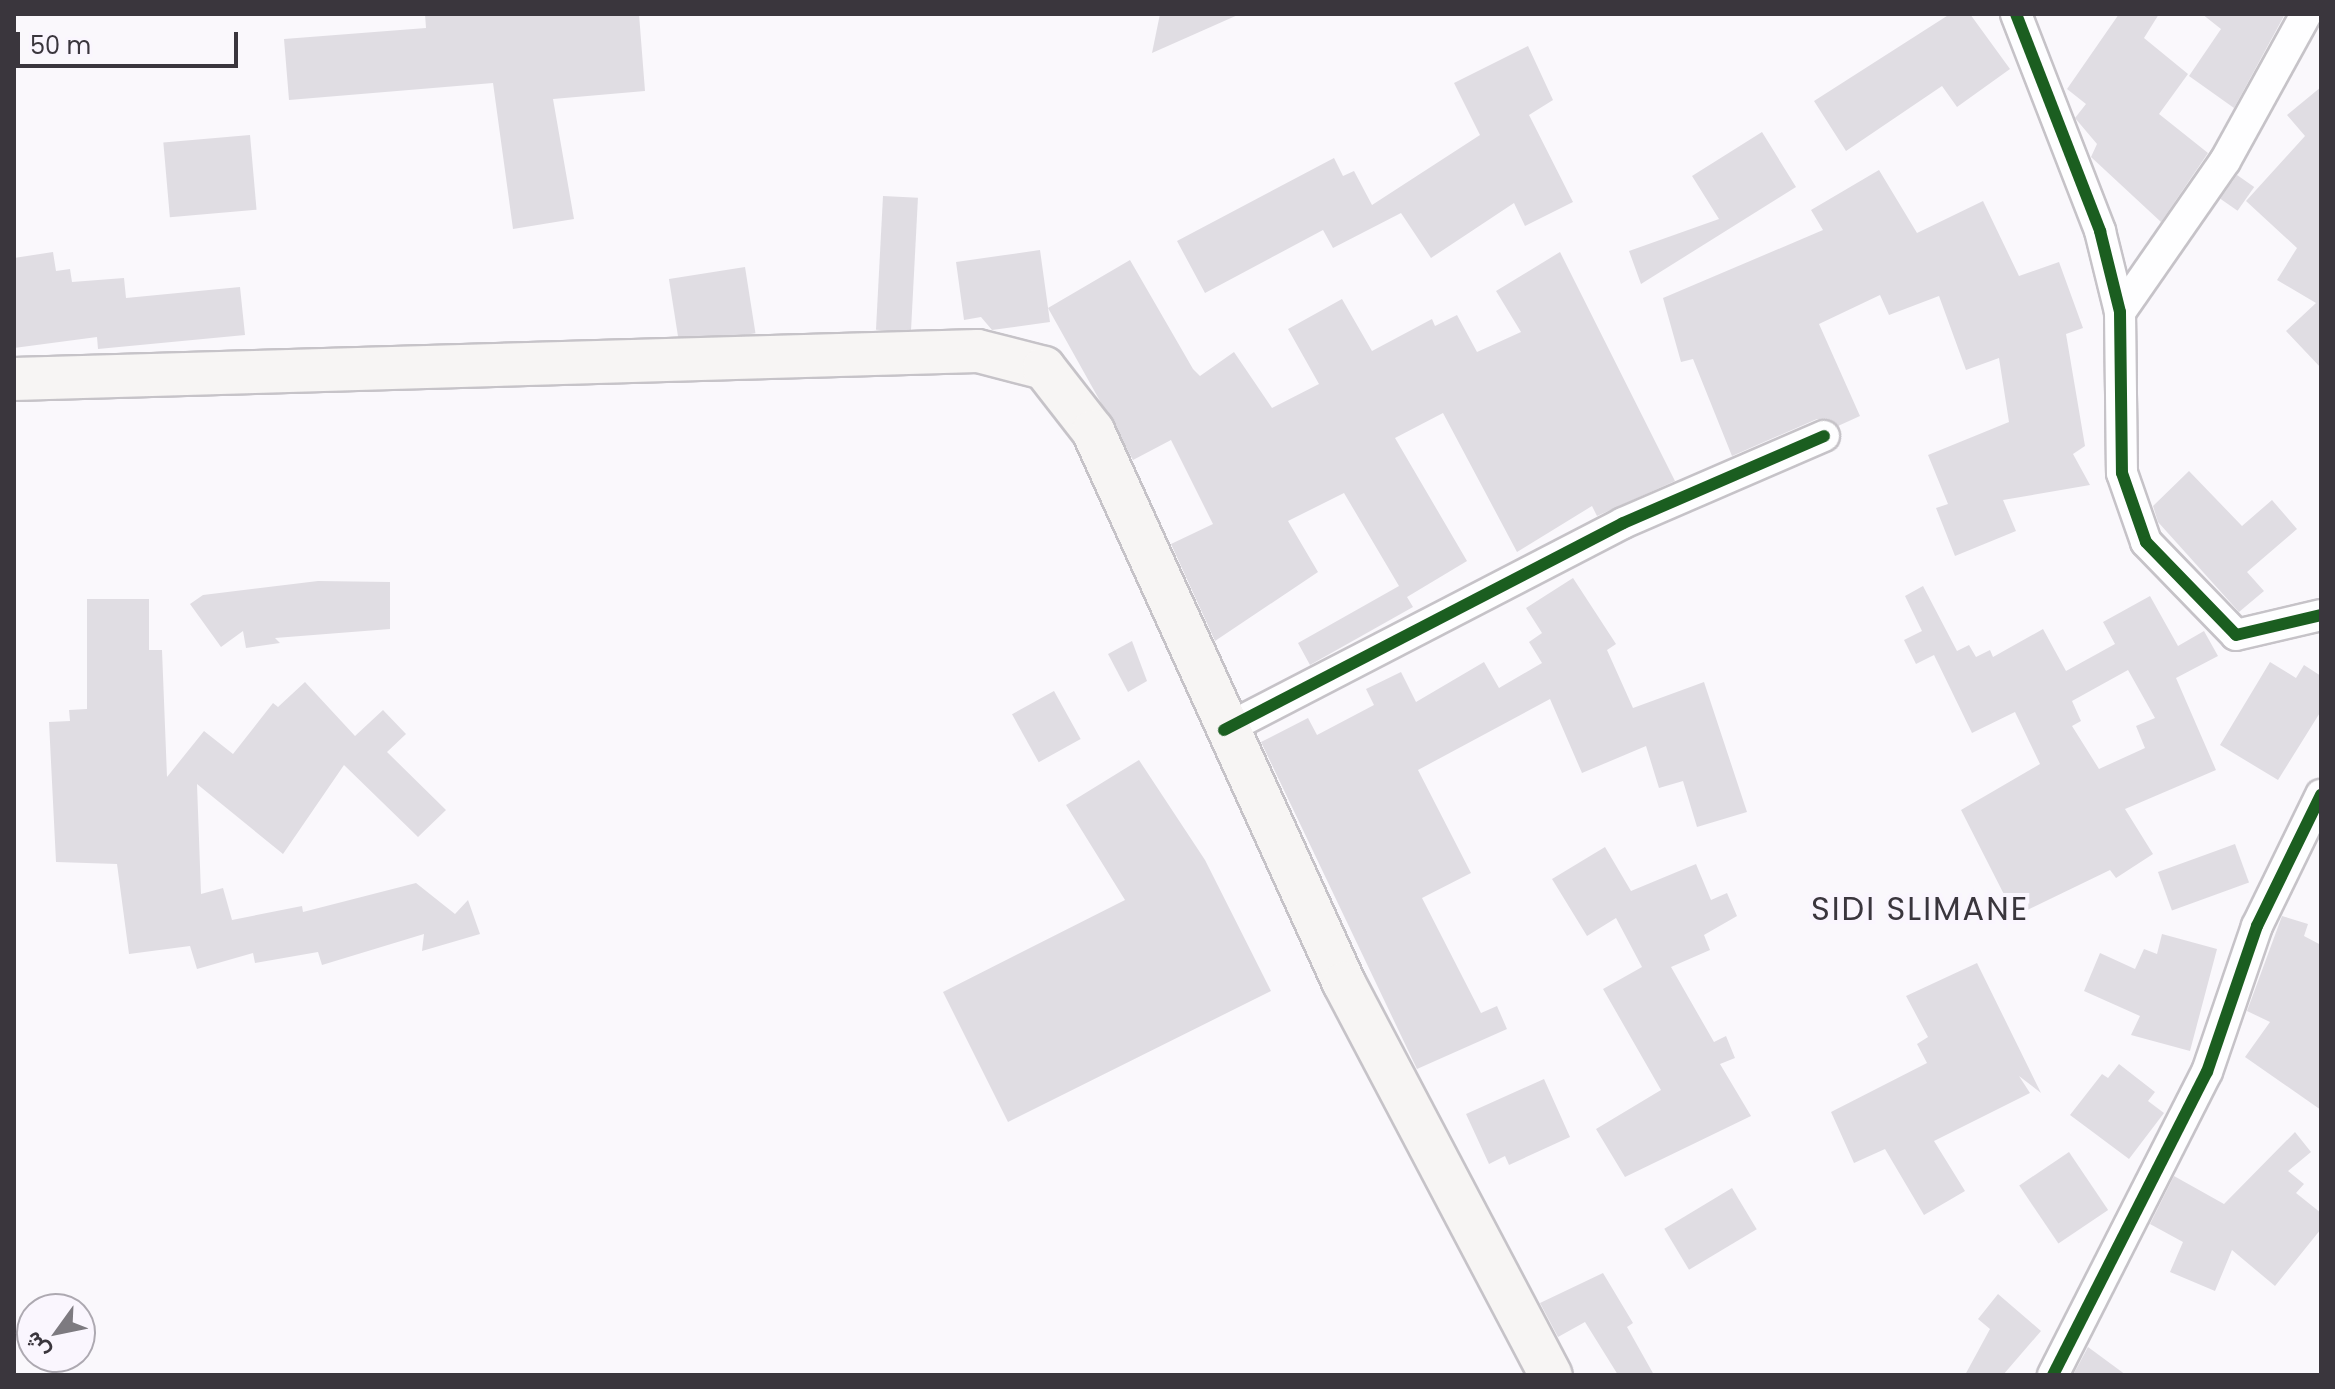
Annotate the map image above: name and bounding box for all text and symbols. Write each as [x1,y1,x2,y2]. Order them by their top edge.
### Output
scale bar [20,16,242,66]
text: 50 m [30,29,91,62]
district label: SIDI SLIMANE [1811,890,2029,928]
north arrow [16,1293,96,1373]
text: ش [17,1326,57,1365]

